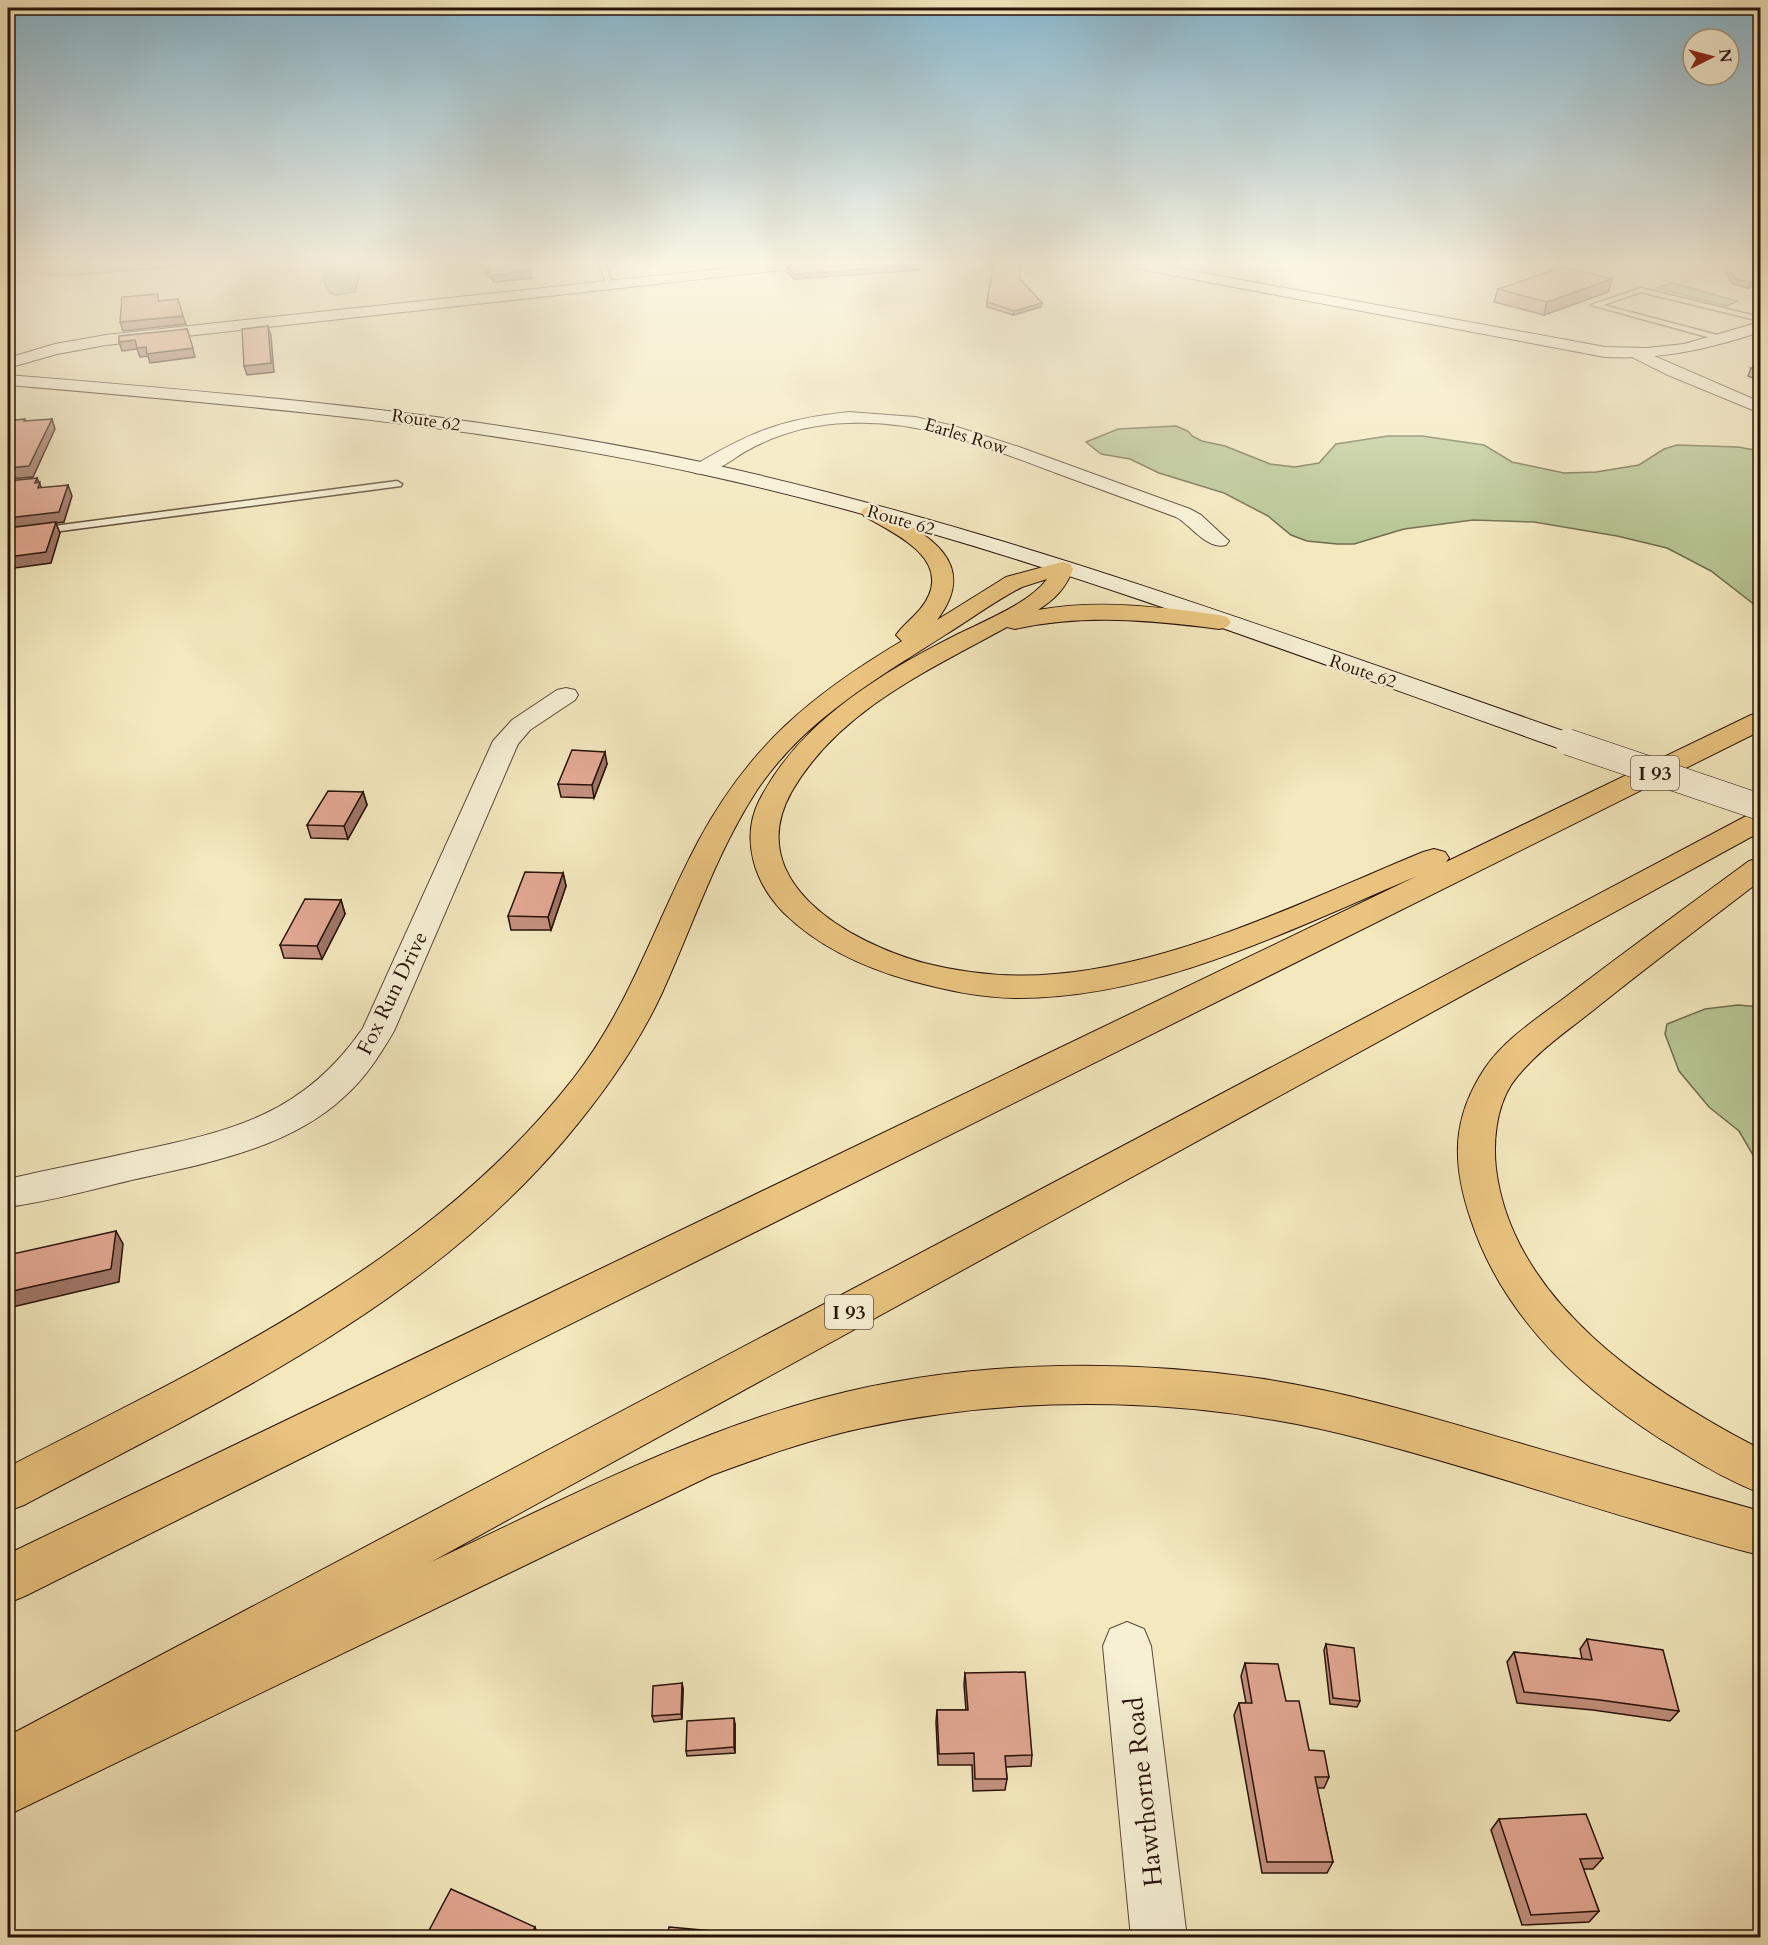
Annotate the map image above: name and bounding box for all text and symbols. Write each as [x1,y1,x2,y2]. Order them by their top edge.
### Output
north arrow [1681,27,1741,87]
text: N [1713,47,1737,64]
street label: Route 62 [390,403,462,438]
street label: Earles Row [921,412,1011,461]
street label: Route 62 [864,499,938,542]
street label: Route 62 [1326,648,1400,695]
road number: I 93 [1631,756,1679,790]
street label: Fox Run Drive [350,927,435,1060]
road number: I 93 [825,1295,873,1329]
street label: Hawthorne Road [1116,1695,1171,1889]

